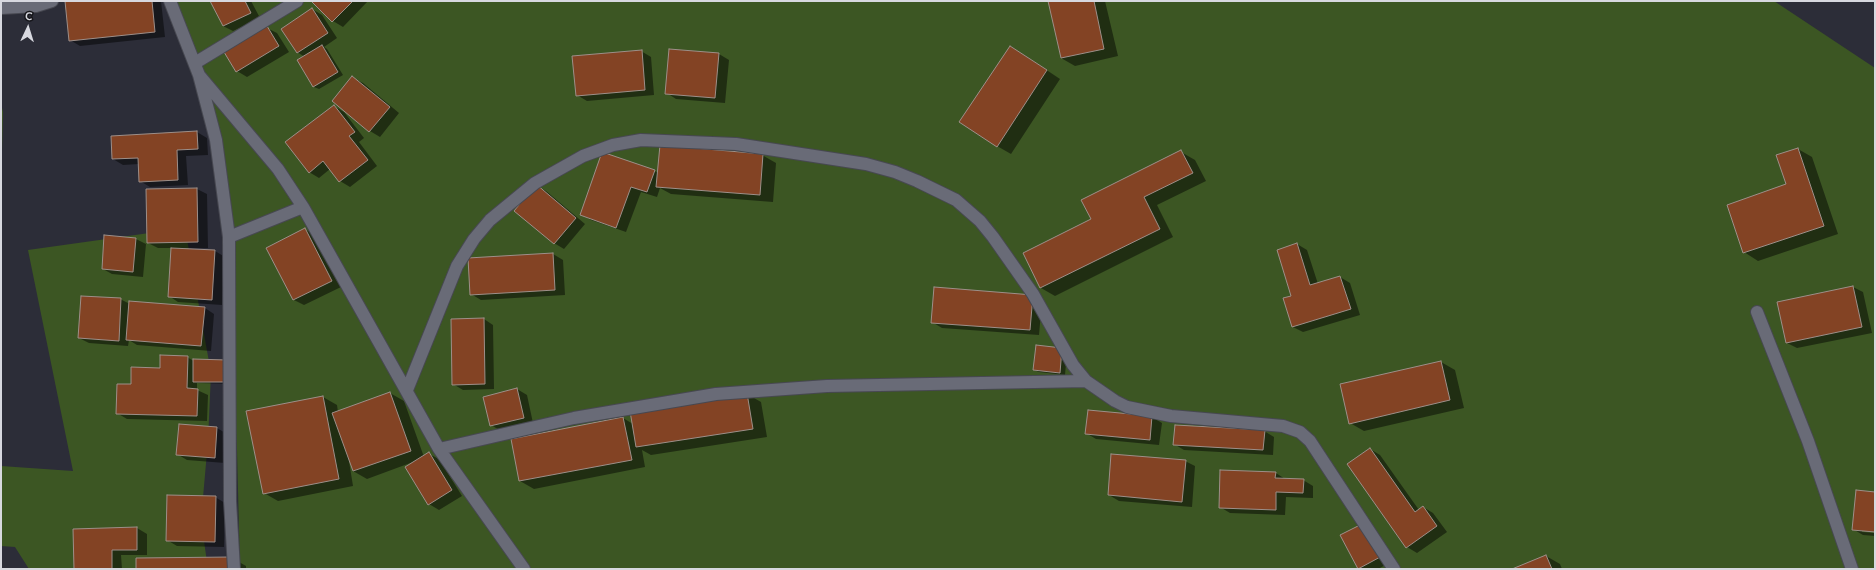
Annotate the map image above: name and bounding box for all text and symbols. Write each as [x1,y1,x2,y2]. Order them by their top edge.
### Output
north arrow [8,8,48,48]
text: С [25,9,33,23]

